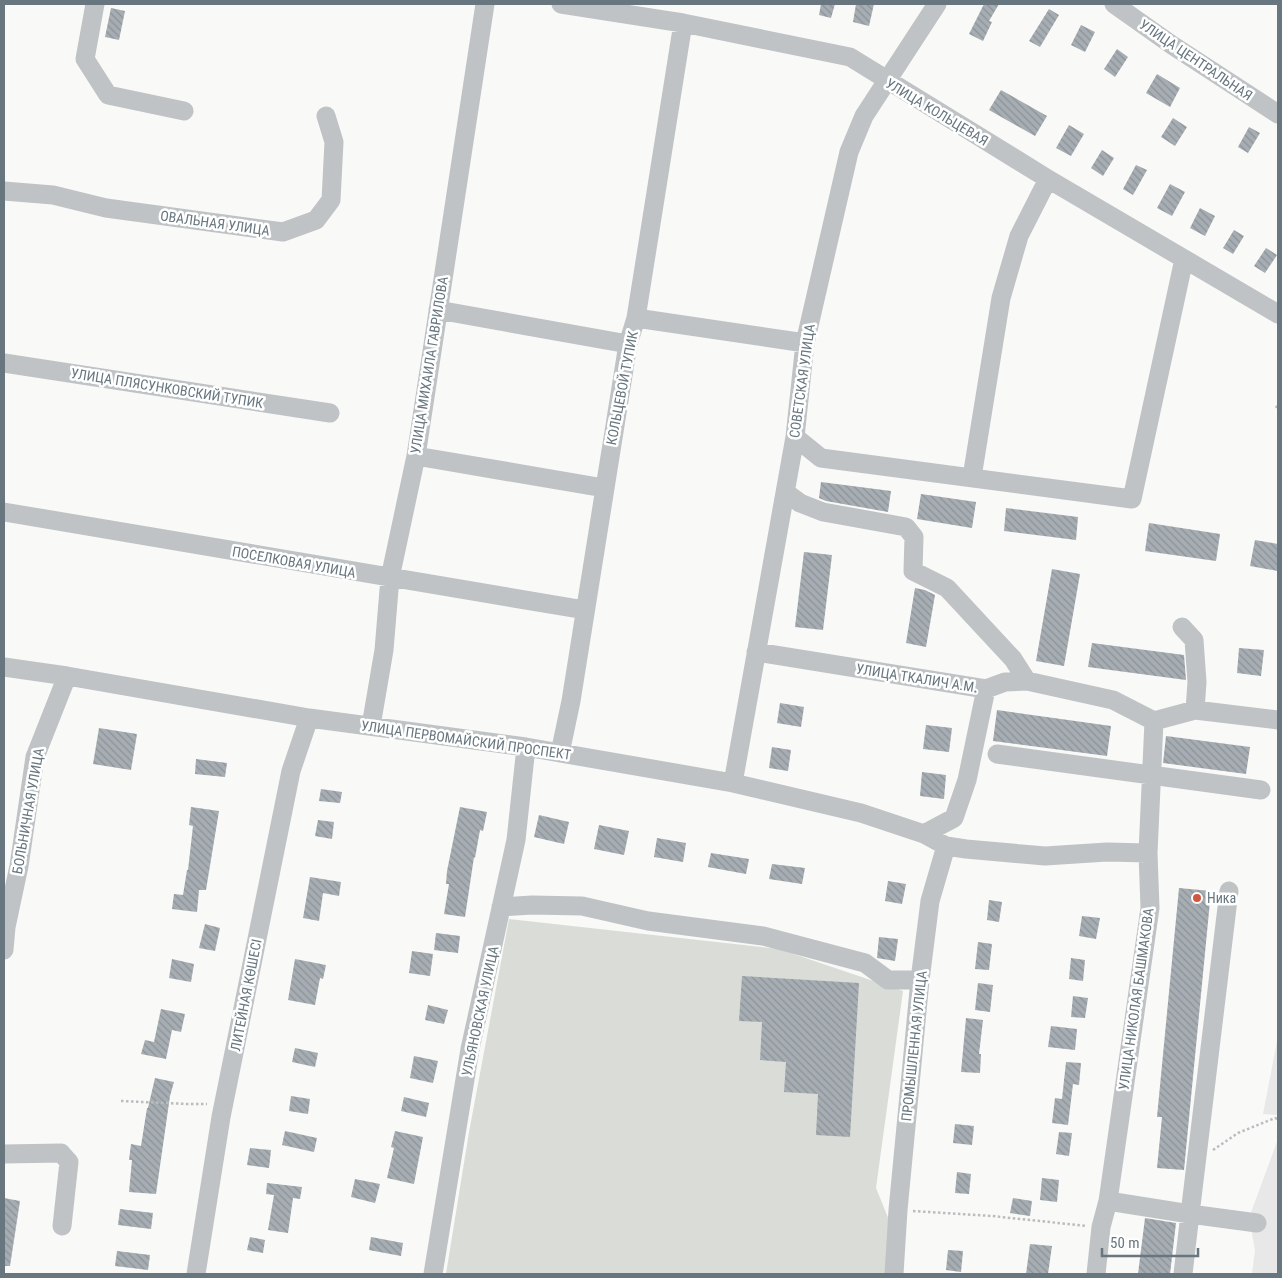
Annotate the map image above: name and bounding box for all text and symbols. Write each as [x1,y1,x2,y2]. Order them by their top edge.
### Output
street label: УЛИЦА ЦЕНТРАЛЬНАЯ [1136,16,1256,104]
street label: УЛИЦА КОЛЬЦЕВАЯ [883,75,991,149]
street label: ОВАЛЬНАЯ УЛИЦА [159,207,271,239]
street label: УЛИЦА МИХАИЛА ГАВРИЛОВА [407,275,451,455]
street label: СОВЕТСКАЯ УЛИЦА [786,323,818,439]
street label: КОЛЬЦЕВОЙ ТУПИК [603,329,641,446]
street label: УЛИЦА ПЛЯСУНКОВСКИЙ ТУПИК [70,365,264,411]
street label: ПОСЕЛКОВАЯ УЛИЦА [231,543,357,581]
street label: УЛИЦА ТКАЛИЧ А.М. [855,660,979,696]
street label: УЛИЦА ПЕРВОМАЙСКИЙ ПРОСПЕКТ [360,717,572,763]
street label: БОЛЬНИЧНАЯ УЛИЦА [9,747,47,875]
place label: Ника [1207,890,1236,906]
marker: Ника [1191,892,1203,904]
street label: УЛИЦА НИКОЛАЯ БАШМАКОВА [1115,907,1157,1091]
street label: ЛИТЕЙНАЯ КӨШЕСІ [227,938,265,1052]
street label: УЛЬЯНОВСКАЯ УЛИЦА [458,944,502,1078]
street label: ПРОМЫШЛЕННАЯ УЛИЦА [898,970,930,1122]
scale bar [1102,1226,1198,1258]
text: 50 m [1110,1234,1140,1252]

